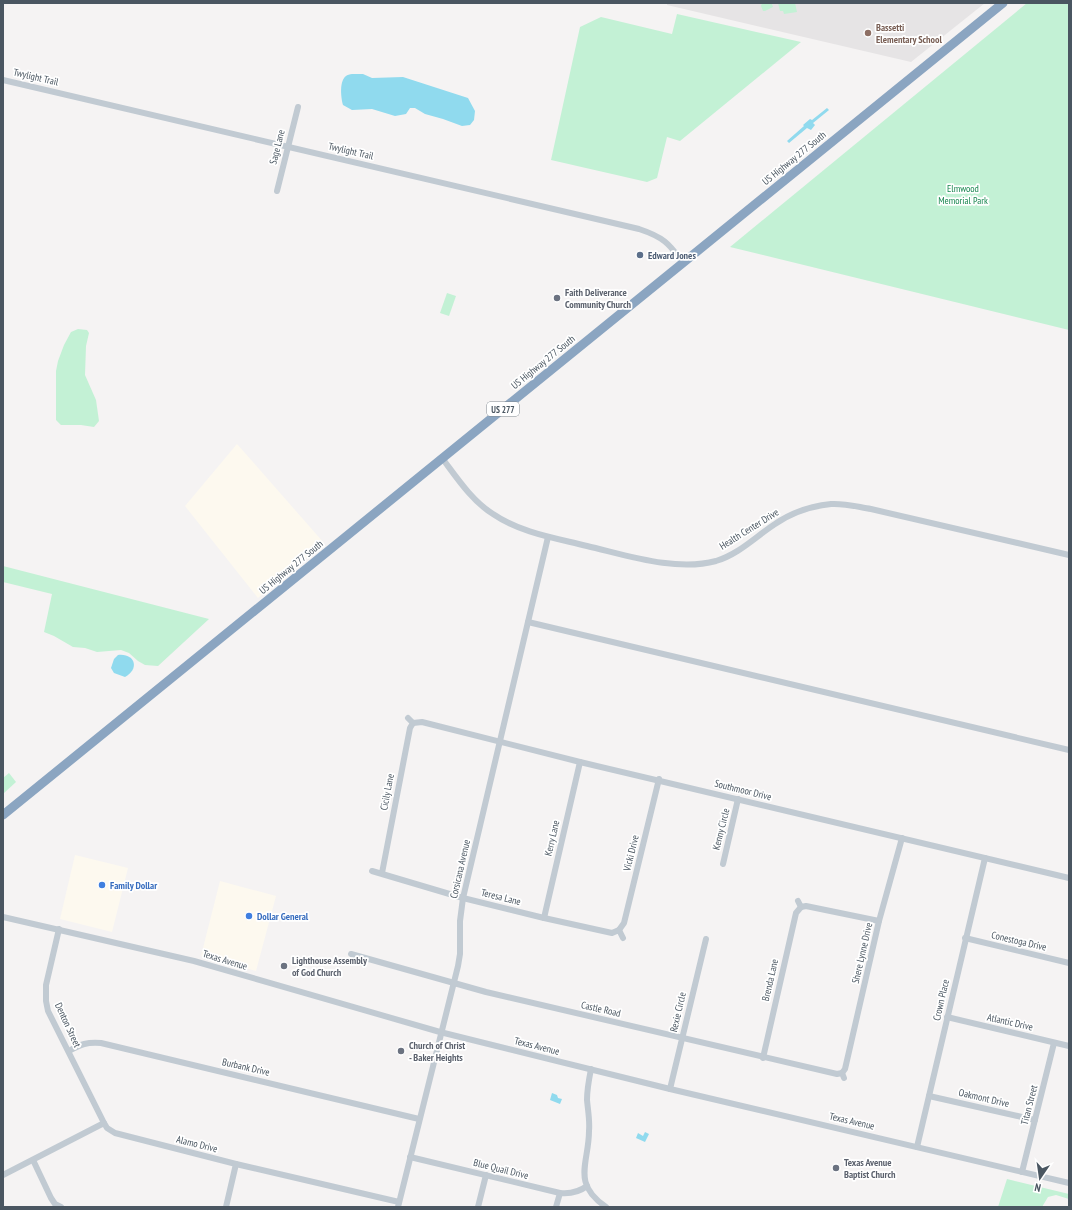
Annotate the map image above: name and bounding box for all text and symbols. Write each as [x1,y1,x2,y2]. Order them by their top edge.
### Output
place label: Bassetti Elementary School [876,21,942,46]
marker: Bassetti Elementary School [863,28,873,38]
street label: Twylight Trail [12,66,60,89]
street label: Sage Lane [266,128,288,166]
street label: US Highway 277 South [759,128,829,188]
street label: Twylight Trail [327,140,375,163]
park label: Elmwood Memorial Park [938,182,988,207]
place label: Edward Jones [648,249,696,262]
marker: Edward Jones [635,250,645,260]
place label: Faith Deliverance Community Church [565,286,631,311]
marker: Faith Deliverance Community Church [552,293,562,303]
street label: US Highway 277 South [508,332,578,392]
road number: US 277 [487,402,519,416]
street label: Health Center Drive [717,506,781,552]
street label: US Highway 277 South [256,537,326,597]
street label: Cicily Lane [377,773,397,811]
street label: Southmoor Drive [713,777,773,803]
street label: Kenny Circle [710,807,732,851]
street label: Kerry Lane [542,819,562,857]
street label: Vicki Drive [620,834,642,873]
street label: Corsicana Avenue [447,838,473,900]
place label: Family Dollar [110,879,157,892]
marker: Family Dollar [97,880,107,890]
street label: Teresa Lane [480,886,522,908]
place label: Dollar General [257,910,309,923]
marker: Dollar General [244,911,254,921]
street label: Shere Lynne Drive [849,921,875,985]
street label: Conestoga Drive [990,928,1048,954]
street label: Texas Avenue [201,947,249,973]
place label: Lighthouse Assembly of God Church [292,954,368,979]
street label: Brenda Lane [759,958,781,1002]
marker: Lighthouse Assembly of God Church [279,961,289,971]
street label: Crown Place [930,978,952,1022]
street label: Rexie Circle [667,991,689,1033]
street label: Castle Road [580,998,622,1020]
street label: Denton Street [52,1001,84,1050]
street label: Atlantic Drive [986,1010,1034,1034]
street label: Texas Avenue [513,1034,561,1058]
place label: Church of Christ - Baker Heights [409,1039,465,1064]
marker: Church of Christ - Baker Heights [396,1046,406,1056]
street label: Burbank Drive [221,1055,271,1079]
street label: Titan Street [1018,1083,1040,1126]
street label: Oakmont Drive [957,1086,1011,1110]
street label: Texas Avenue [828,1109,876,1133]
street label: Alamo Drive [175,1133,219,1155]
street label: Blue Quail Drive [472,1156,530,1182]
place label: Texas Avenue Baptist Church [844,1156,896,1181]
north arrow [1020,1158,1060,1198]
marker: Texas Avenue Baptist Church [831,1163,841,1173]
text: N [1033,1180,1042,1195]

